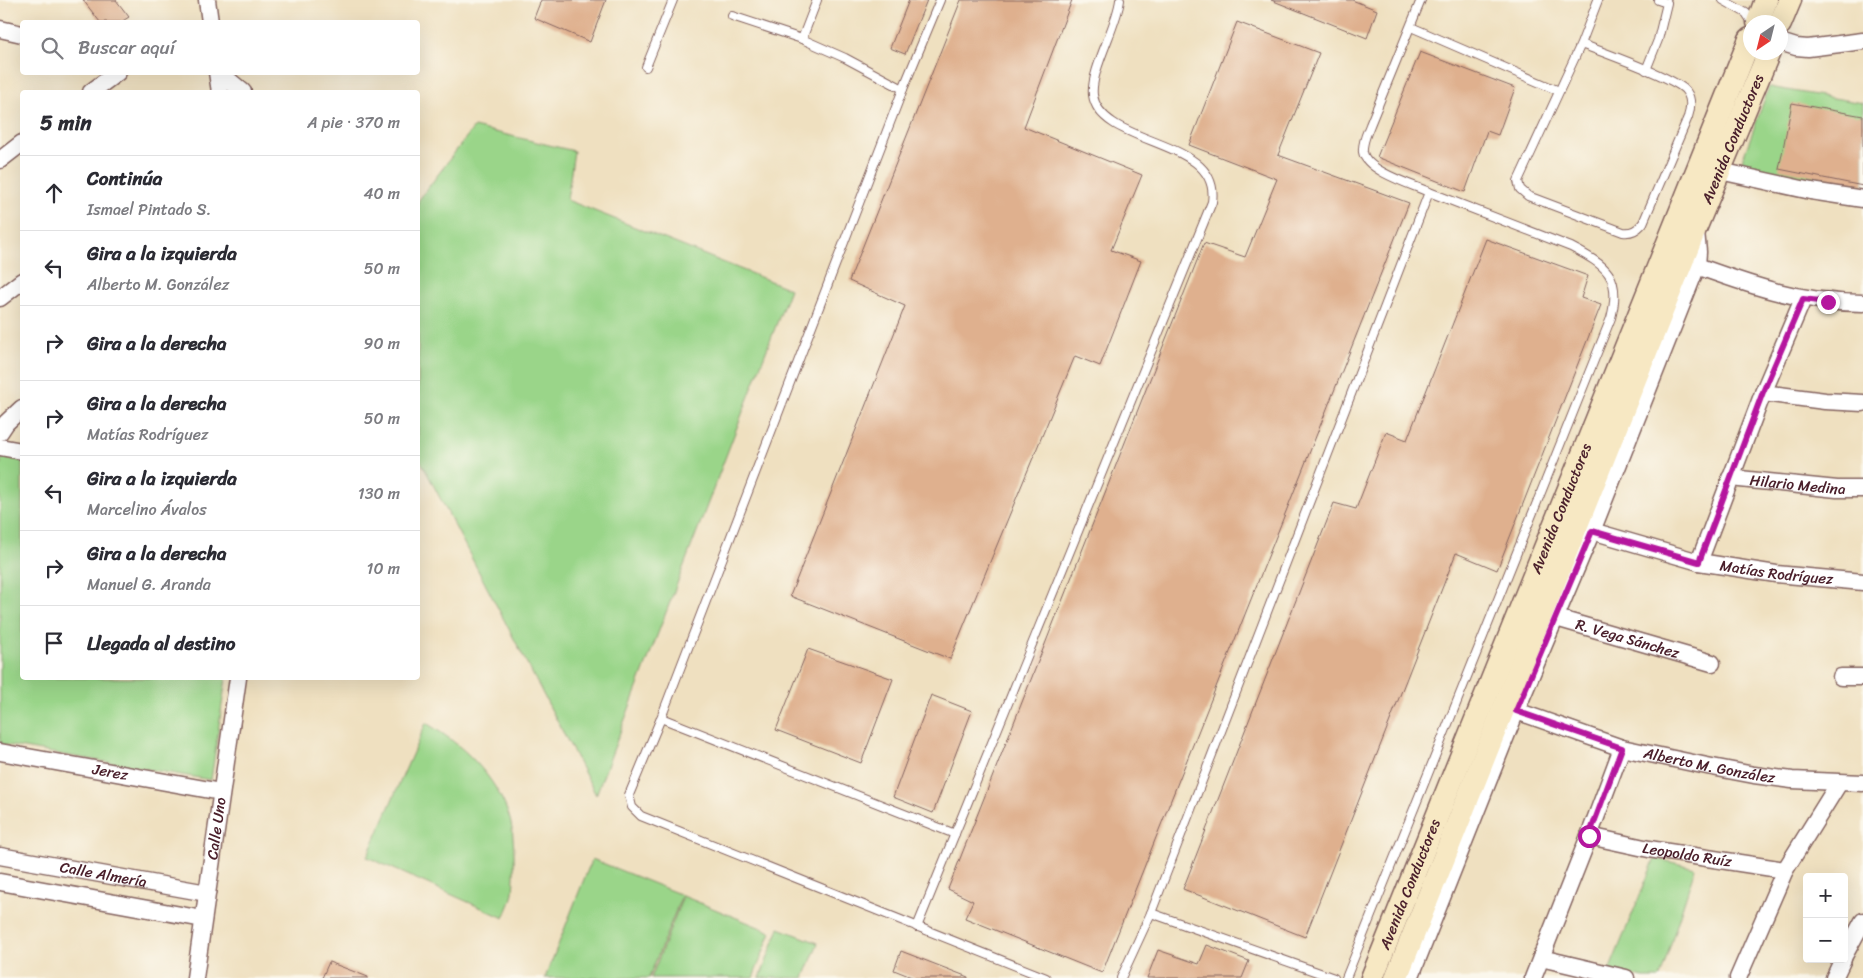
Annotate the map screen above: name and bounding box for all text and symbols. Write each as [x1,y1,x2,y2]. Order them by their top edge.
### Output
north arrow [1743,15,1788,60]
search box [20,20,420,75]
text: Buscar aquí [78,31,175,64]
icon: search [38,34,66,62]
street label: Avenida Conductores [1693,69,1772,209]
text: 5 min [40,104,92,142]
text: A pie · 370 m [307,108,400,137]
text: Continúa [87,162,162,195]
icon: ahead [40,179,68,207]
text: 40 m [363,179,400,208]
text: Ismael Pintado S. [87,195,211,224]
text: Gira a la izquierda [87,237,237,270]
icon: left [40,254,68,282]
text: 50 m [364,254,400,283]
text: Alberto M. González [87,270,229,299]
route end [1817,291,1840,314]
text: Gira a la derecha [87,327,226,360]
icon: right [40,329,68,357]
text: 90 m [364,329,400,358]
text: Gira a la derecha [87,387,226,420]
icon: right [40,404,68,432]
text: 50 m [364,404,400,433]
text: Matías Rodríguez [87,420,209,449]
street label: Avenida Conductores [1523,439,1599,579]
text: Gira a la izquierda [87,462,237,495]
street label: Hilario Medina [1749,467,1846,502]
icon: left [40,479,68,507]
text: 130 m [358,479,400,508]
text: Marcelino Ávalos [87,495,207,524]
text: Gira a la derecha [87,537,226,570]
street label: Matías Rodríguez [1718,552,1835,592]
icon: right [40,554,68,582]
text: 10 m [367,554,400,583]
text: Manuel G. Aranda [87,570,211,599]
street label: R. Vega Sánchez [1573,611,1684,666]
text: Llegada al destino [87,627,236,660]
icon: arrive [40,629,68,657]
street label: Alberto M. González [1640,740,1778,791]
street label: Jerez [89,756,131,788]
street label: Calle Uno [199,795,234,861]
street label: Avenida Conductores [1371,814,1448,954]
route start [1578,825,1601,848]
street label: Leopoldo Ruíz [1640,835,1734,875]
street label: Calle Almería [58,854,149,895]
map controls [1803,873,1848,963]
button: + [1803,873,1848,918]
button: − [1803,918,1848,963]

